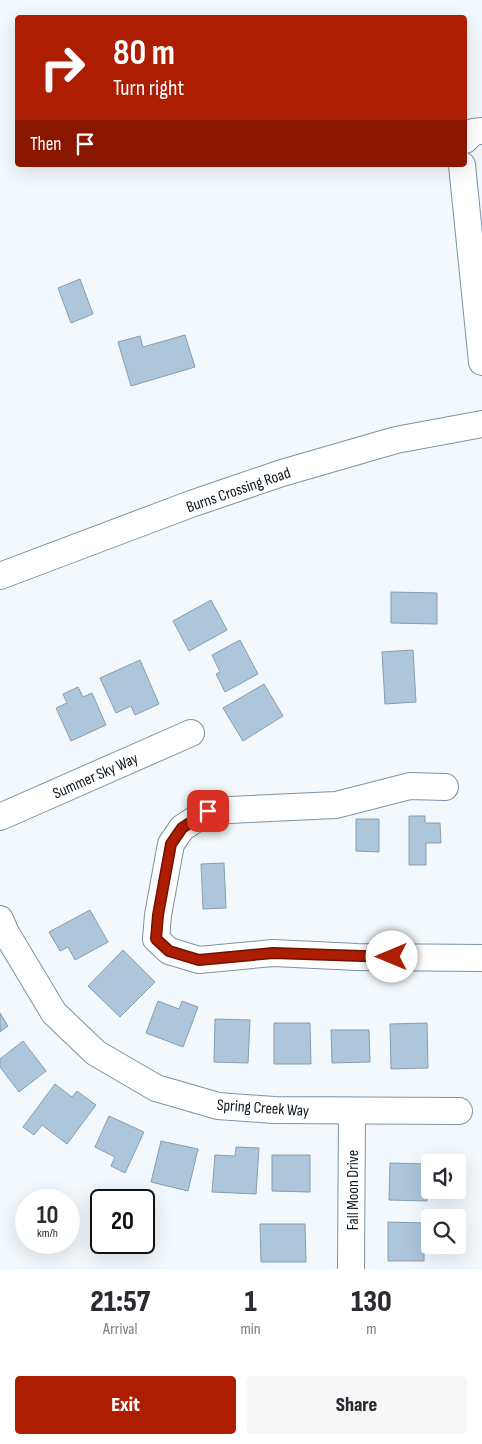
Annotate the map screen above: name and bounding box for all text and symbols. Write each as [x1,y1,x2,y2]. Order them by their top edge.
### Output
text: 80 m [113,32,175,75]
icon: right [30,35,95,100]
text: Turn right [113,75,184,102]
icon: arrive [71,130,99,158]
text: Then [30,133,61,156]
street label: Burns Crossing Road [184,464,293,517]
street label: Summer Sky Way [50,749,141,804]
pin [187,790,229,832]
icon: arrive [194,797,222,825]
position arrow [365,930,417,982]
street label: Spring Creek Way [216,1096,310,1121]
street label: Fall Moon Drive [344,1150,363,1230]
map controls [421,1154,466,1254]
button: sound [421,1154,466,1199]
speed limit sign: 20 [90,1189,155,1254]
text: 10 [37,1200,58,1231]
button: search [421,1209,466,1254]
text: km/h [37,1226,58,1241]
text: 21:57 [90,1284,150,1320]
text: 1 [244,1284,257,1320]
text: 130 [351,1284,392,1320]
text: Arrival [103,1320,137,1339]
text: min [241,1320,261,1339]
text: m [366,1320,376,1339]
button: Exit [15,1376,236,1434]
button: Share [246,1376,467,1434]

